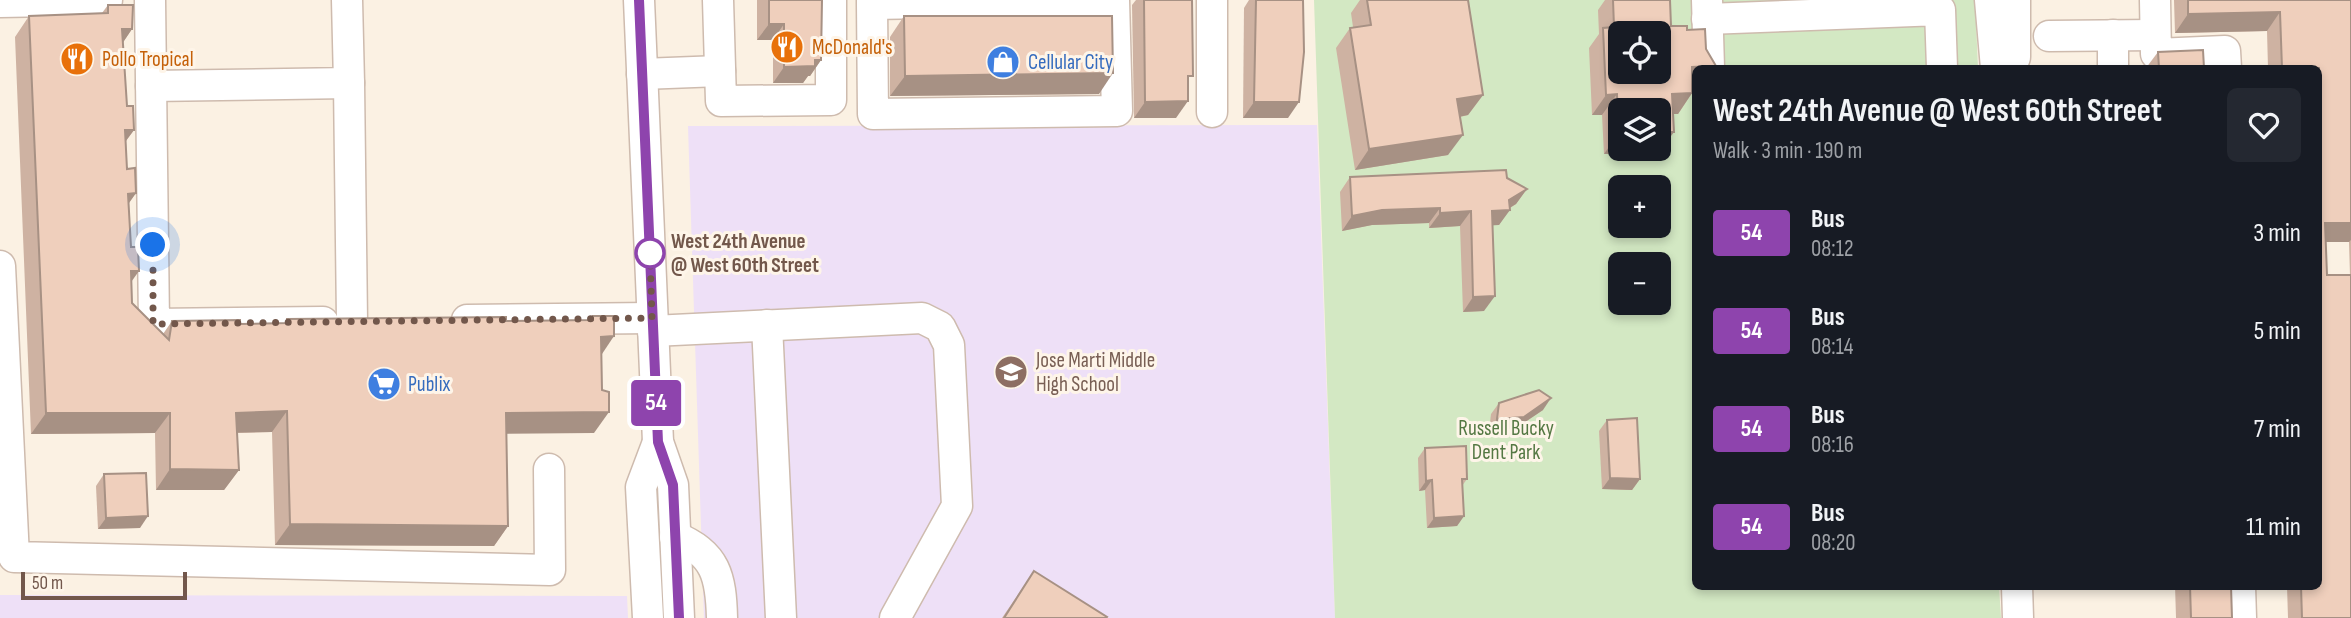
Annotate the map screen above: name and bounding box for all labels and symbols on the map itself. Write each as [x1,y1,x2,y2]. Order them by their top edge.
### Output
restaurant icon: McDonald's [768,28,806,66]
place label: McDonald's [812,35,893,60]
restaurant icon: Pollo Tropical [58,40,96,78]
shop icon: Cellular City [984,43,1022,81]
place label: Pollo Tropical [102,47,194,72]
place label: Cellular City [1028,50,1113,75]
your location [135,227,170,262]
place label: West 24th Avenue @ West 60th Street [671,229,819,278]
marker: West 24th Avenue @ West 60th Street [635,238,665,268]
place label: Jose Marti Middle High School [1035,348,1155,397]
school or university icon: Jose Marti Middle High School [992,353,1030,391]
supermarket icon: Publix [365,365,403,403]
place label: Publix [408,372,451,397]
line badge: 54 [624,380,688,426]
park label: Russell Bucky Dent Park [1458,416,1554,465]
scale bar [21,569,187,601]

